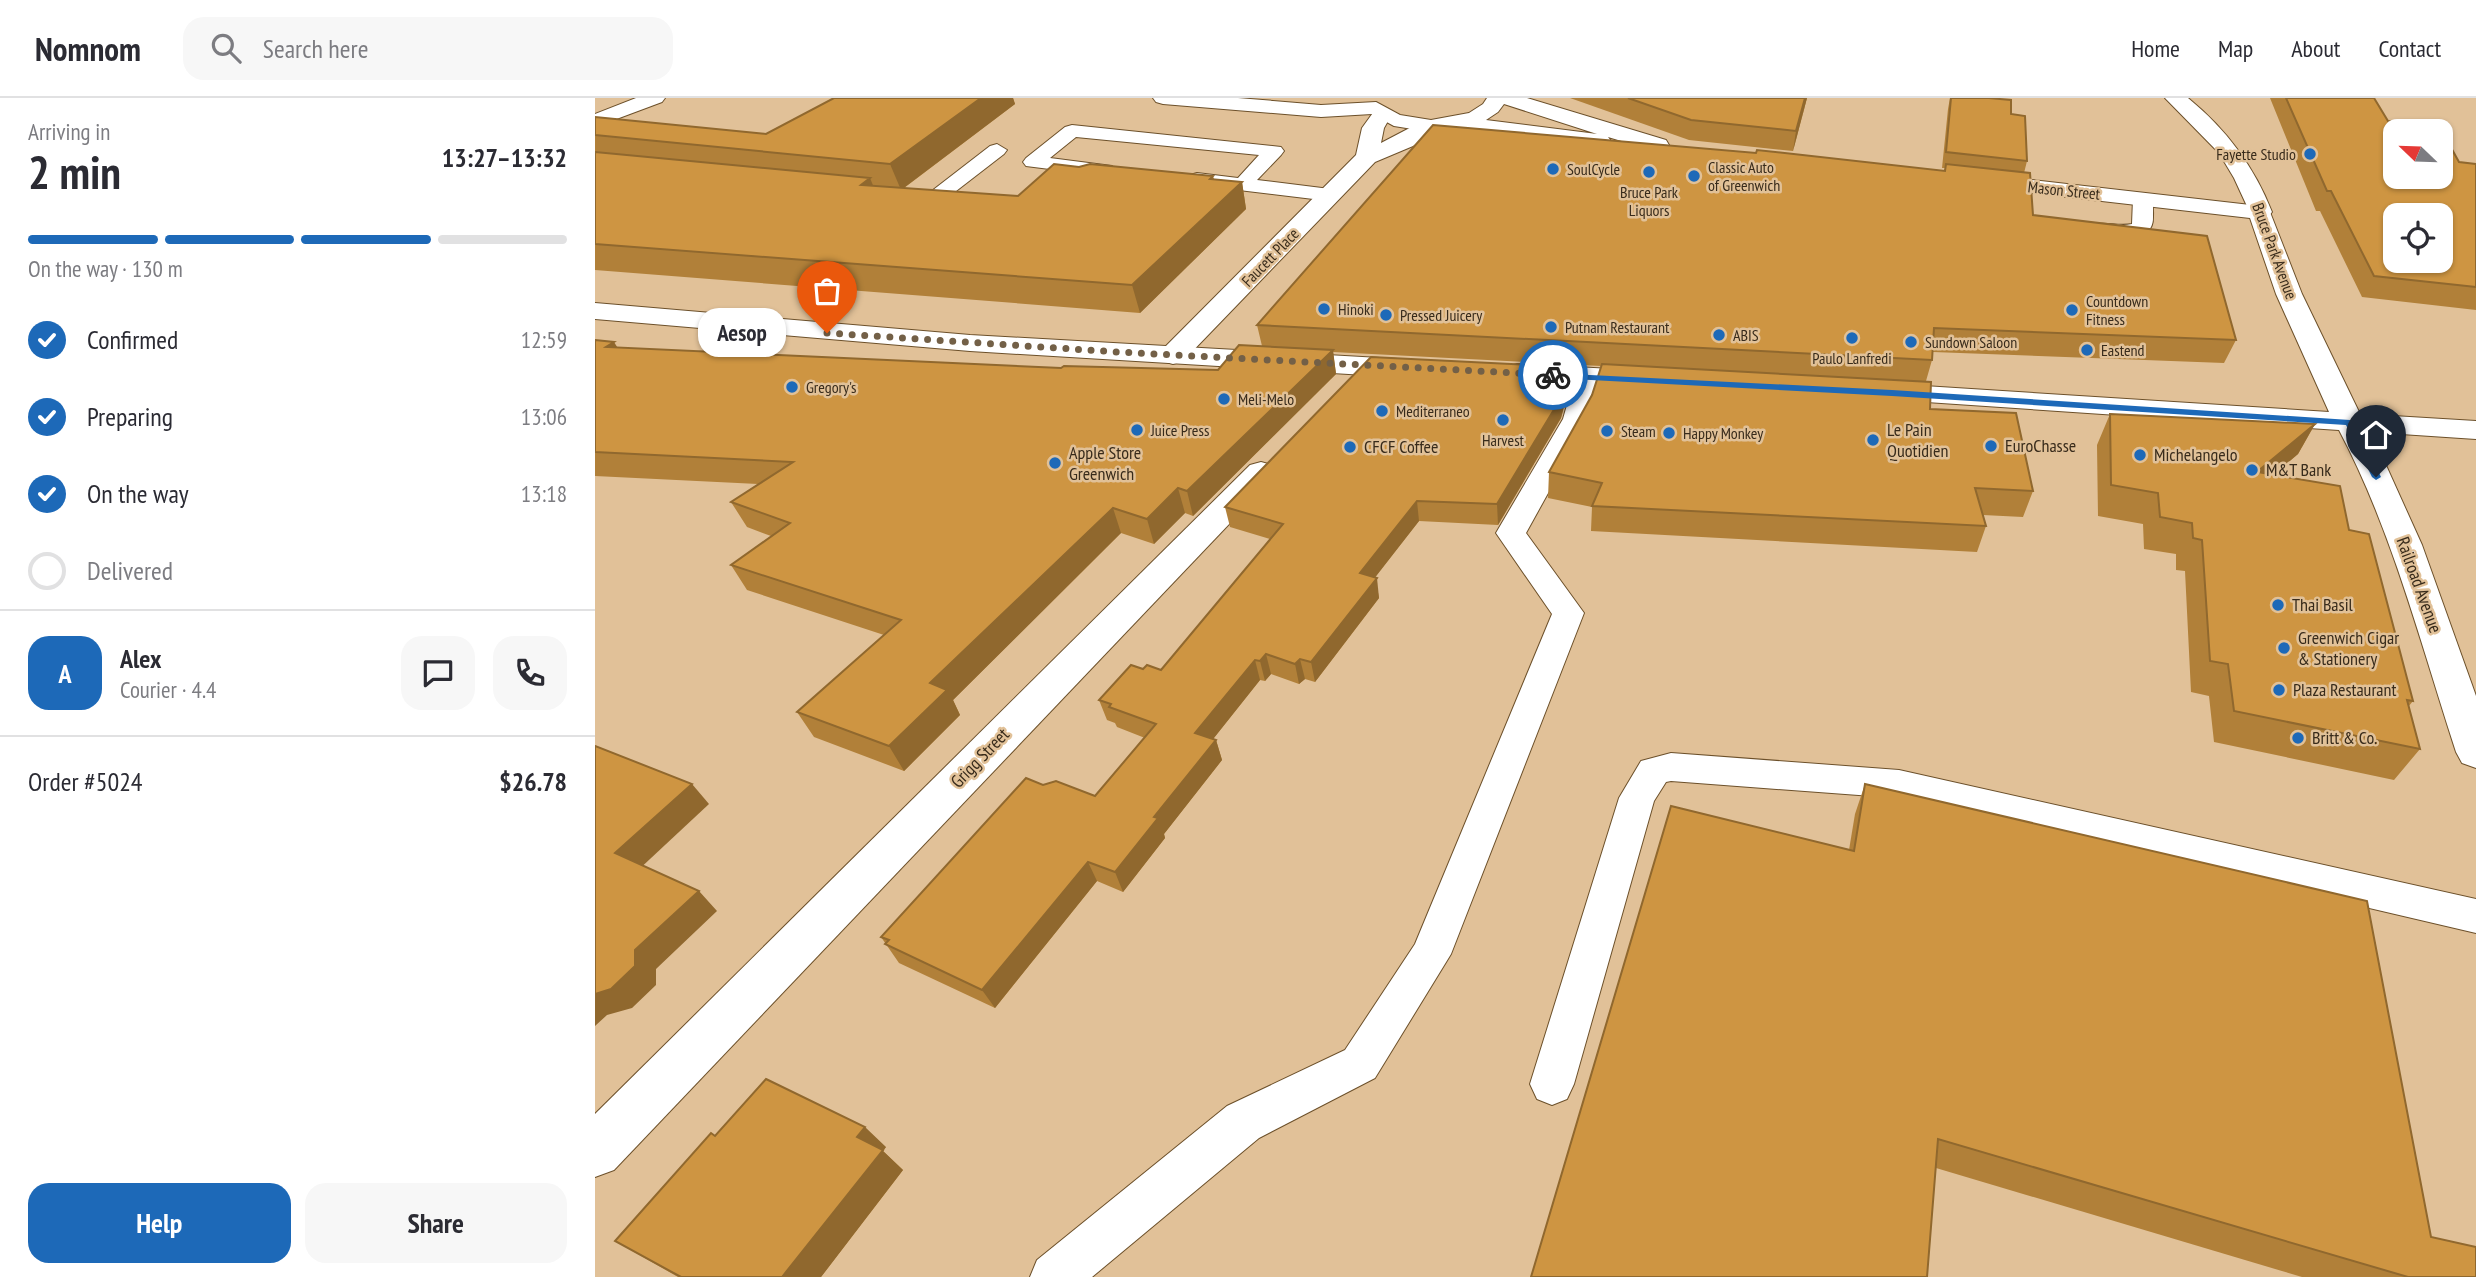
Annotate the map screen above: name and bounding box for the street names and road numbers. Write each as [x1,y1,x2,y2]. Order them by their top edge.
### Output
street label: Mason Street [2027,176,2102,204]
street label: Bruce Park Avenue [2248,200,2302,302]
street label: Faucett Place [1237,224,1303,290]
street label: Railroad Avenue [2391,534,2447,636]
street label: Grigg Street [946,723,1014,792]

